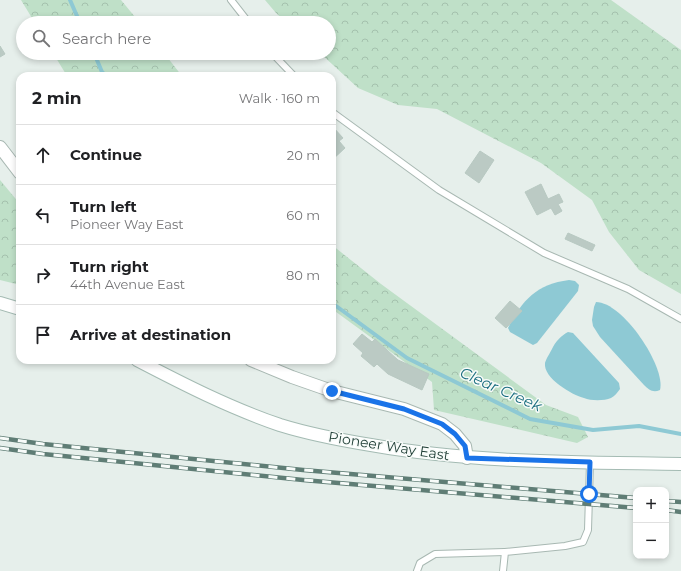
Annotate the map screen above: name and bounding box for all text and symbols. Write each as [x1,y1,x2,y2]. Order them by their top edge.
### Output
search box [16,16,336,60]
icon: search [30,27,52,49]
text: Search here [62,29,151,48]
text: 2 min [32,88,82,108]
text: Walk · 160 m [239,90,320,106]
icon: ahead [32,144,54,166]
text: Continue [70,145,142,164]
text: 20 m [287,147,320,163]
text: Turn left [70,197,137,216]
icon: left [32,204,54,226]
text: 60 m [286,207,320,223]
text: Pioneer Way East [70,216,184,232]
text: Turn right [70,257,149,276]
icon: right [32,264,54,286]
text: 80 m [286,267,320,283]
text: 44th Avenue East [70,276,185,292]
icon: arrive [32,324,54,346]
text: Arrive at destination [70,325,231,344]
water label: Clear Creek [457,362,546,416]
route end [323,382,341,400]
street label: Pioneer Way East [327,428,451,465]
route start [580,485,598,503]
map controls [633,487,669,559]
button: + [633,487,669,523]
button: − [633,523,669,559]

